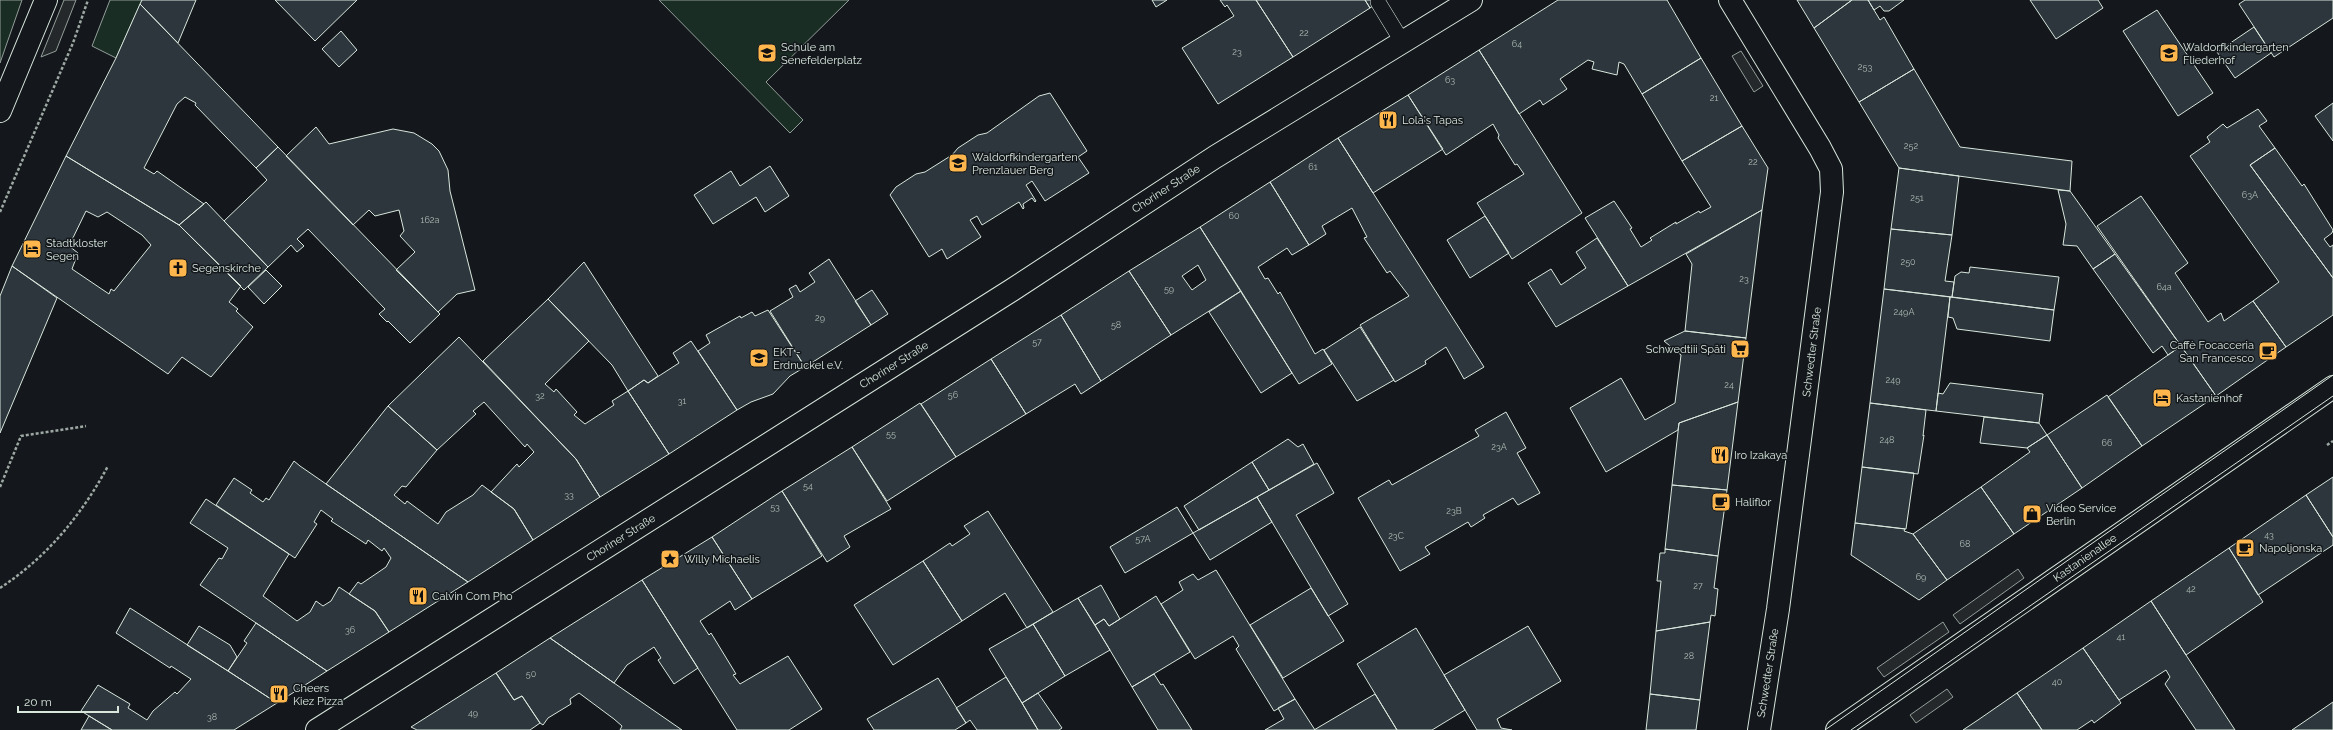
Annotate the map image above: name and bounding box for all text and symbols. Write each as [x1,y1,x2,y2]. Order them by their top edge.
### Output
house number: 22 [1299,28,1309,38]
house number: 64 [1512,39,1522,49]
place label: Schule am Senefelderplatz [781,41,862,67]
place label: Waldorfkindergarten Fliederhof [2183,41,2289,67]
school or university icon: Schule am Senefelderplatz [756,42,778,64]
school or university icon: Waldorfkindergarten Fliederhof [2158,42,2180,64]
house number: 23 [1232,47,1242,57]
house number: 253 [1858,62,1872,72]
house number: 63 [1445,75,1455,85]
house number: 21 [1710,93,1718,103]
restaurant icon: Lola's Tapas [1377,109,1399,131]
place label: Lola's Tapas [1402,114,1463,127]
house number: 252 [1904,141,1918,151]
place label: Waldorfkindergarten Prenzlauer Berg [972,151,1078,177]
school or university icon: Waldorfkindergarten Prenzlauer Berg [947,152,969,174]
house number: 22 [1748,157,1758,167]
street label: Choriner Straße [1129,162,1203,216]
house number: 61 [1308,162,1318,172]
house number: 63A [2242,190,2258,200]
house number: 251 [1910,193,1924,203]
house number: 60 [1229,211,1240,221]
house number: 162a [421,215,440,225]
place label: Stadtkloster Segen [46,237,108,263]
hotel icon: Stadtkloster Segen [21,238,43,260]
church icon: Segenskirche [167,257,189,279]
house number: 250 [1900,257,1916,267]
place label: Segenskirche [192,262,261,275]
house number: 23 [1739,274,1749,284]
house number: 64a [2156,282,2172,292]
house number: 59 [1164,284,1174,294]
street label: Schwedter Straße [1800,306,1824,398]
house number: 249A [1894,307,1914,317]
house number: 29 [815,313,825,323]
house number: 58 [1111,320,1121,330]
house number: 57 [1032,337,1042,347]
street label: Choriner Straße [857,338,931,391]
supermarket icon: Schwedtiii Späti [1729,338,1751,360]
place label: Caffè Focacceria San Francesco [2170,339,2254,365]
cafe icon: Caffè Focacceria San Francesco [2257,340,2279,362]
place label: Schwedtiii Späti [1646,343,1726,356]
place label: EKT - Erdnuckel e.V. [773,346,843,372]
school or university icon: EKT - Erdnuckel e.V. [748,347,770,369]
house number: 249 [1886,375,1900,385]
house number: 24 [1724,380,1734,390]
hotel icon: Kastanienhof [2151,387,2173,409]
house number: 56 [948,390,959,400]
house number: 32 [535,391,545,401]
place label: Kastanienhof [2176,392,2243,405]
house number: 31 [678,396,686,406]
house number: 55 [886,429,896,439]
house number: 248 [1880,435,1894,445]
house number: 66 [2102,438,2113,448]
house number: 23A [1491,442,1507,452]
restaurant icon: Iro Izakaya [1709,444,1731,466]
place label: Iro Izakaya [1734,449,1787,462]
house number: 54 [803,481,813,491]
house number: 33 [564,490,574,500]
cafe icon: Haliflor [1710,491,1732,513]
place label: Haliflor [1735,496,1771,509]
house number: 53 [770,502,780,512]
place label: Video Service Berlin [2046,502,2117,528]
shop icon: Video Service Berlin [2021,503,2043,525]
house number: 23B [1446,506,1462,516]
street label: Choriner Straße [584,511,658,564]
house number: 43 [2264,530,2274,540]
house number: 23C [1388,531,1404,541]
street label: Kastanienallee [2051,531,2120,585]
house number: 57A [1135,534,1151,544]
cafe icon: Napoljonska [2234,537,2256,559]
house number: 68 [1960,539,1970,549]
place label: Napoljonska [2259,542,2322,555]
place icon: Willy Michaelis [659,548,681,570]
place label: Willy Michaelis [684,553,760,566]
house number: 69 [1916,572,1926,582]
house number: 27 [1693,581,1703,591]
house number: 42 [2186,584,2196,594]
restaurant icon: Calvin Com Pho [407,585,429,607]
place label: Calvin Com Pho [432,590,513,603]
house number: 36 [345,625,356,635]
street label: Schwedter Straße [1755,627,1782,719]
house number: 41 [2117,632,2126,642]
house number: 28 [1684,651,1694,661]
house number: 50 [526,669,537,679]
house number: 40 [2052,677,2063,687]
place label: Cheers Kiez Pizza [293,682,343,708]
restaurant icon: Cheers Kiez Pizza [268,683,290,705]
scale bar [18,688,118,714]
text: 20 m [24,695,52,709]
house number: 49 [468,708,478,718]
house number: 38 [207,712,217,722]

